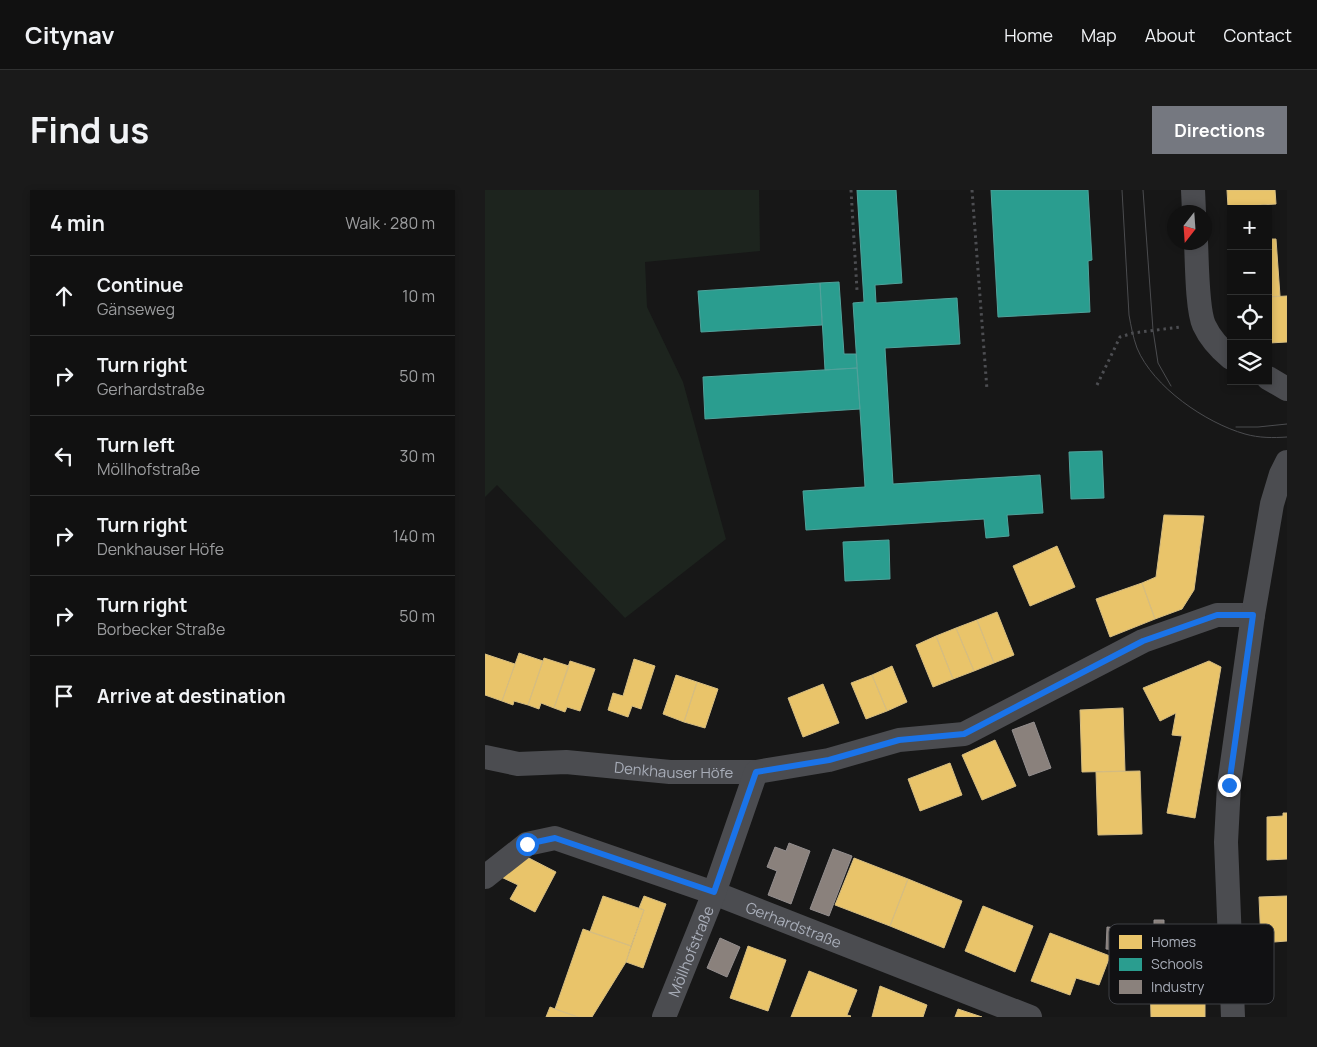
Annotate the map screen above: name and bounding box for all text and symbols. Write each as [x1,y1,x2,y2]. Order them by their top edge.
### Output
text: Citynav [25,18,115,51]
text: Home [1004,23,1053,47]
text: Map [1081,23,1117,47]
text: About [1145,23,1195,47]
text: Contact [1223,23,1292,47]
text: Find us [30,106,149,154]
button: Directions [1152,106,1287,154]
north arrow [1167,205,1212,250]
map controls [1227,205,1272,385]
button: + [1227,205,1272,250]
text: 4 min [50,209,105,237]
text: Walk · 280 m [345,212,435,234]
button: − [1227,250,1272,295]
text: Continue [97,272,183,298]
icon: ahead [50,282,78,310]
text: 10 m [402,285,435,307]
button: locate [1227,295,1272,340]
text: Gänseweg [97,298,175,320]
button: layers [1227,340,1272,385]
text: Turn right [97,352,187,378]
icon: right [50,362,78,390]
text: 50 m [399,365,435,387]
text: Gerhardstraße [97,378,205,400]
text: Turn left [97,432,175,458]
icon: left [50,442,78,470]
text: 30 m [400,445,435,467]
text: Möllhofstraße [97,458,200,480]
text: Turn right [97,512,187,538]
icon: right [50,522,78,550]
text: 140 m [393,525,435,547]
text: Denkhauser Höfe [97,538,224,560]
text: Turn right [97,592,187,618]
icon: right [50,602,78,630]
text: 50 m [399,605,435,627]
text: Borbecker Straße [97,618,225,640]
icon: arrive [50,682,78,710]
text: Arrive at destination [97,683,286,709]
street label: Denkhauser Höfe [613,756,734,783]
route end [1218,774,1241,797]
route start [516,833,539,856]
street label: Gerhardstraße [743,896,845,953]
street label: Möllhofstraße [663,902,718,1000]
legend [1109,924,1274,1004]
text: Homes [1151,932,1196,951]
text: Schools [1151,954,1203,973]
text: Industry [1151,977,1205,996]

